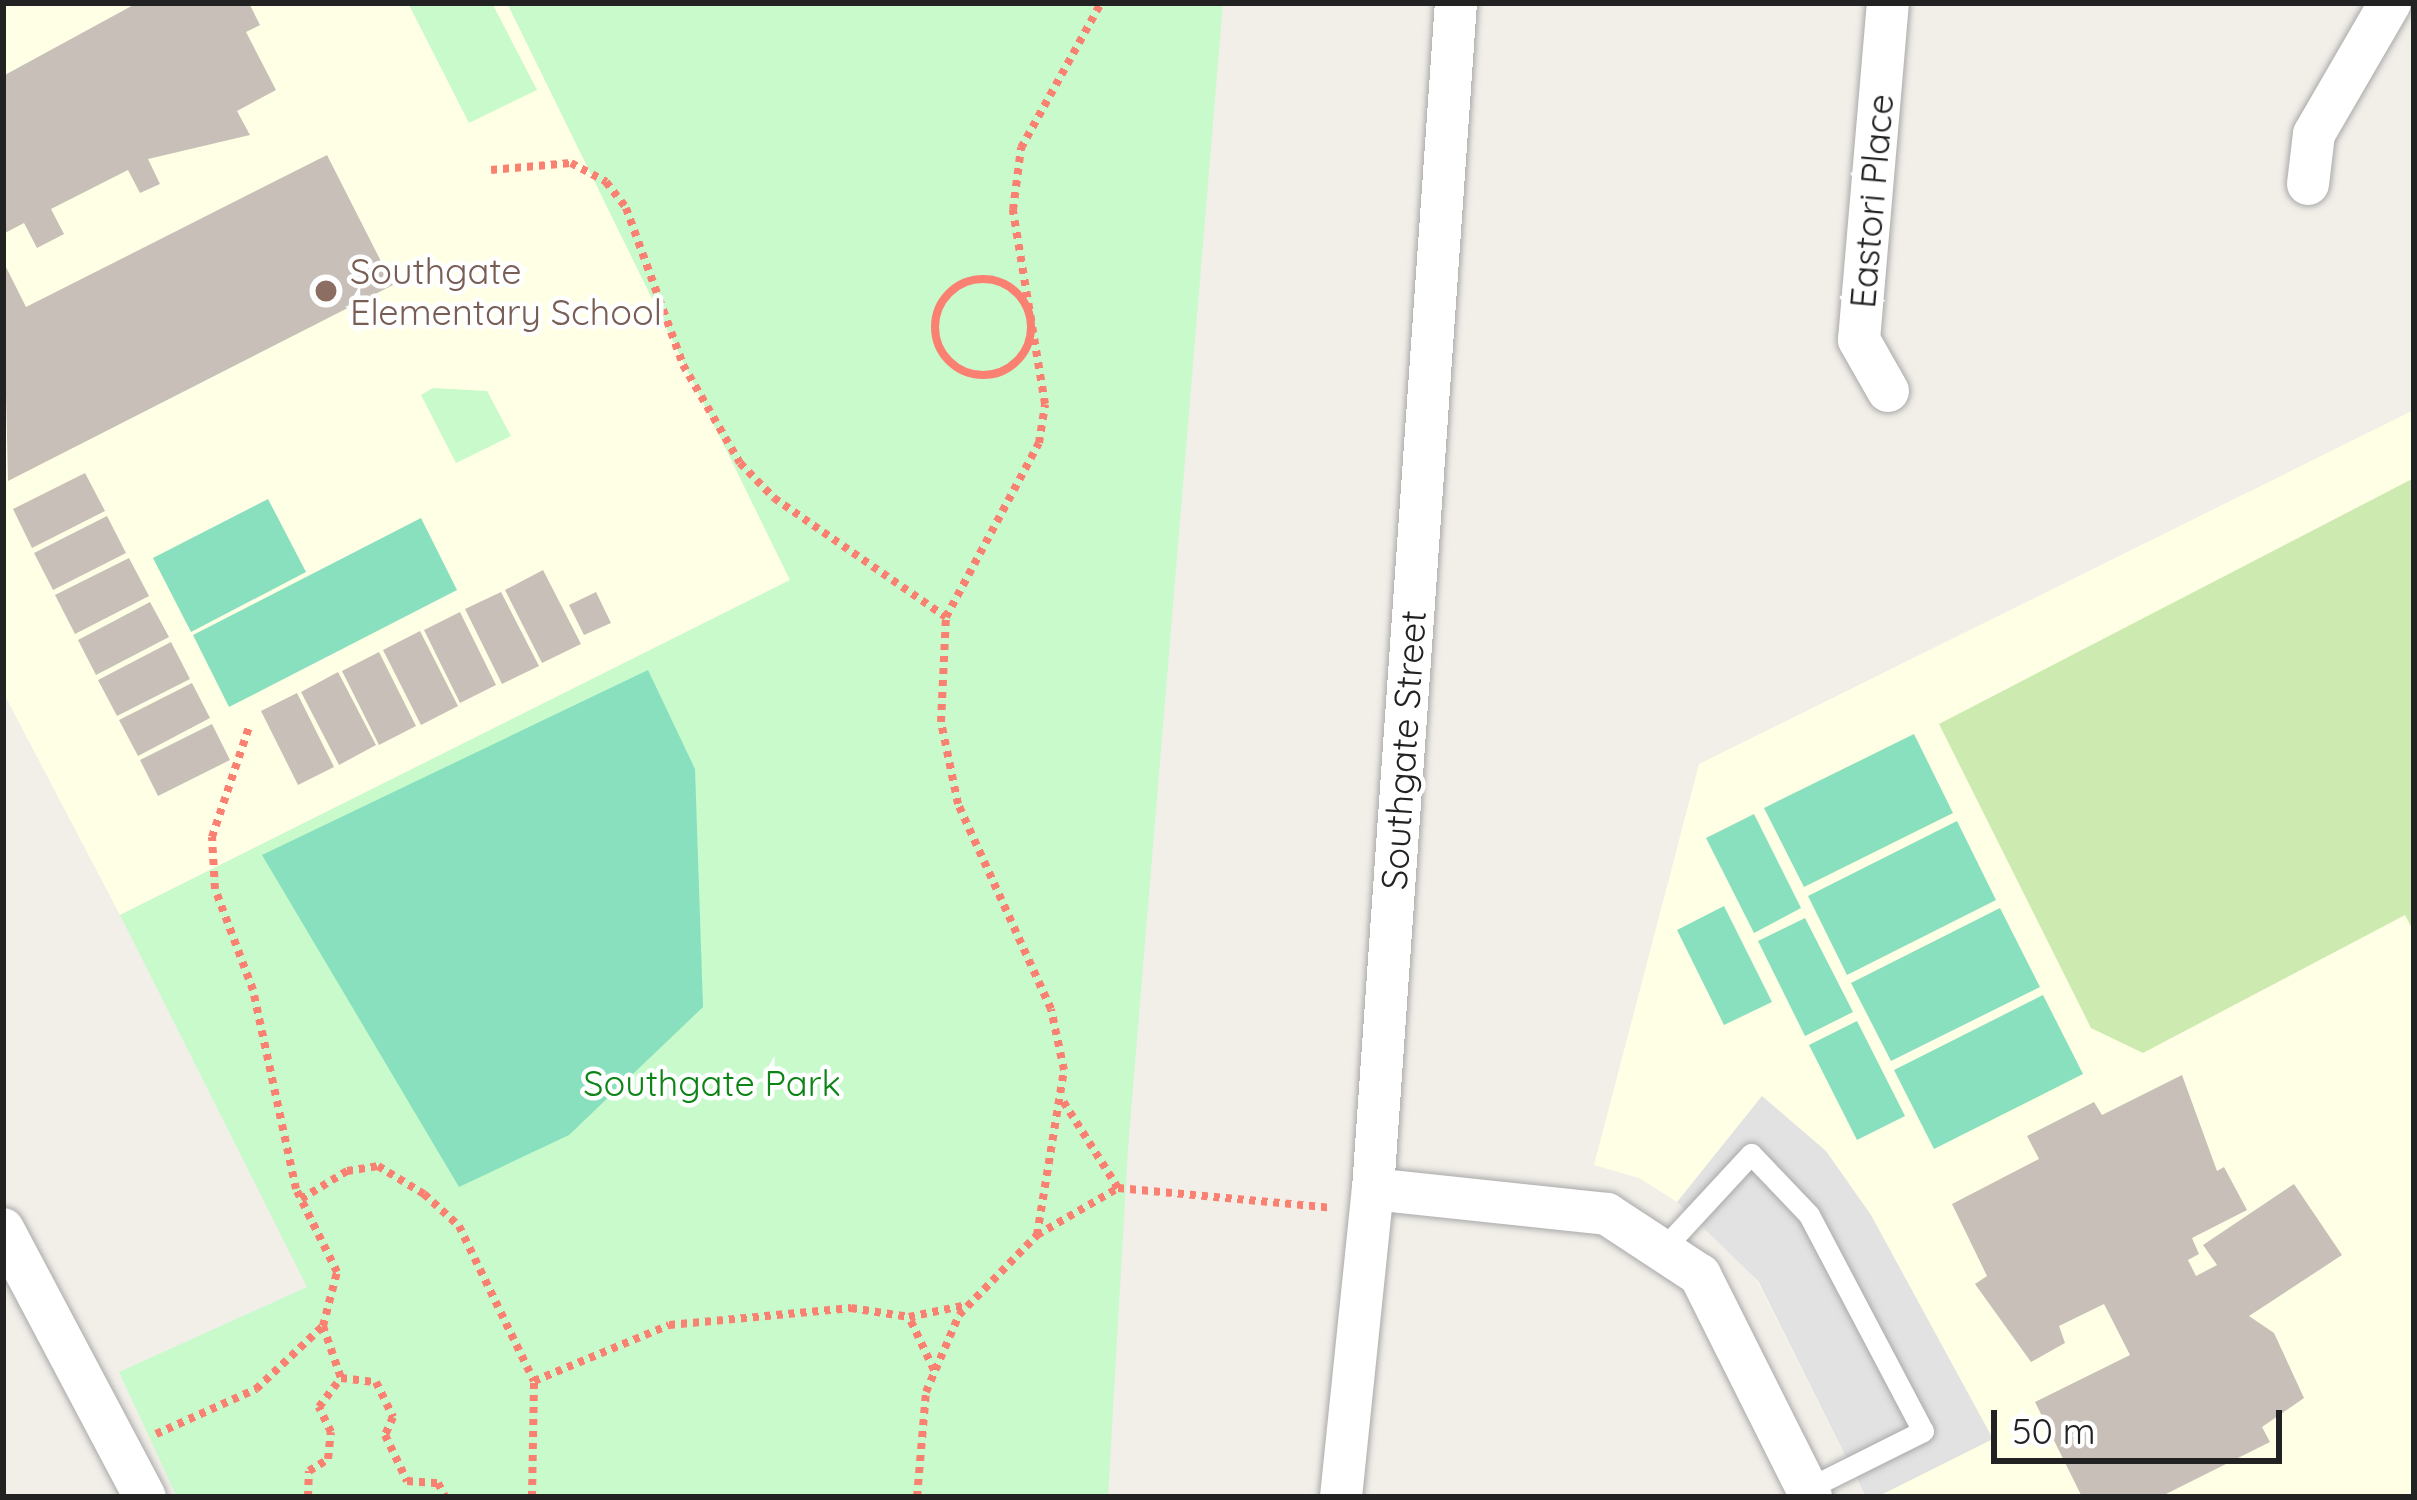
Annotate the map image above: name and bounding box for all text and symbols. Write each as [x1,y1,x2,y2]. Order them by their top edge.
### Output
street label: Eastori Place [1840,92,1902,310]
place label: Southgate Elementary School [350,248,662,333]
marker: Southgate Elementary School [313,278,339,304]
street label: Southgate Street [1372,609,1434,891]
park label: Southgate Park [583,1061,841,1105]
scale bar [1997,1386,2288,1460]
text: 50 m [2012,1408,2096,1453]

